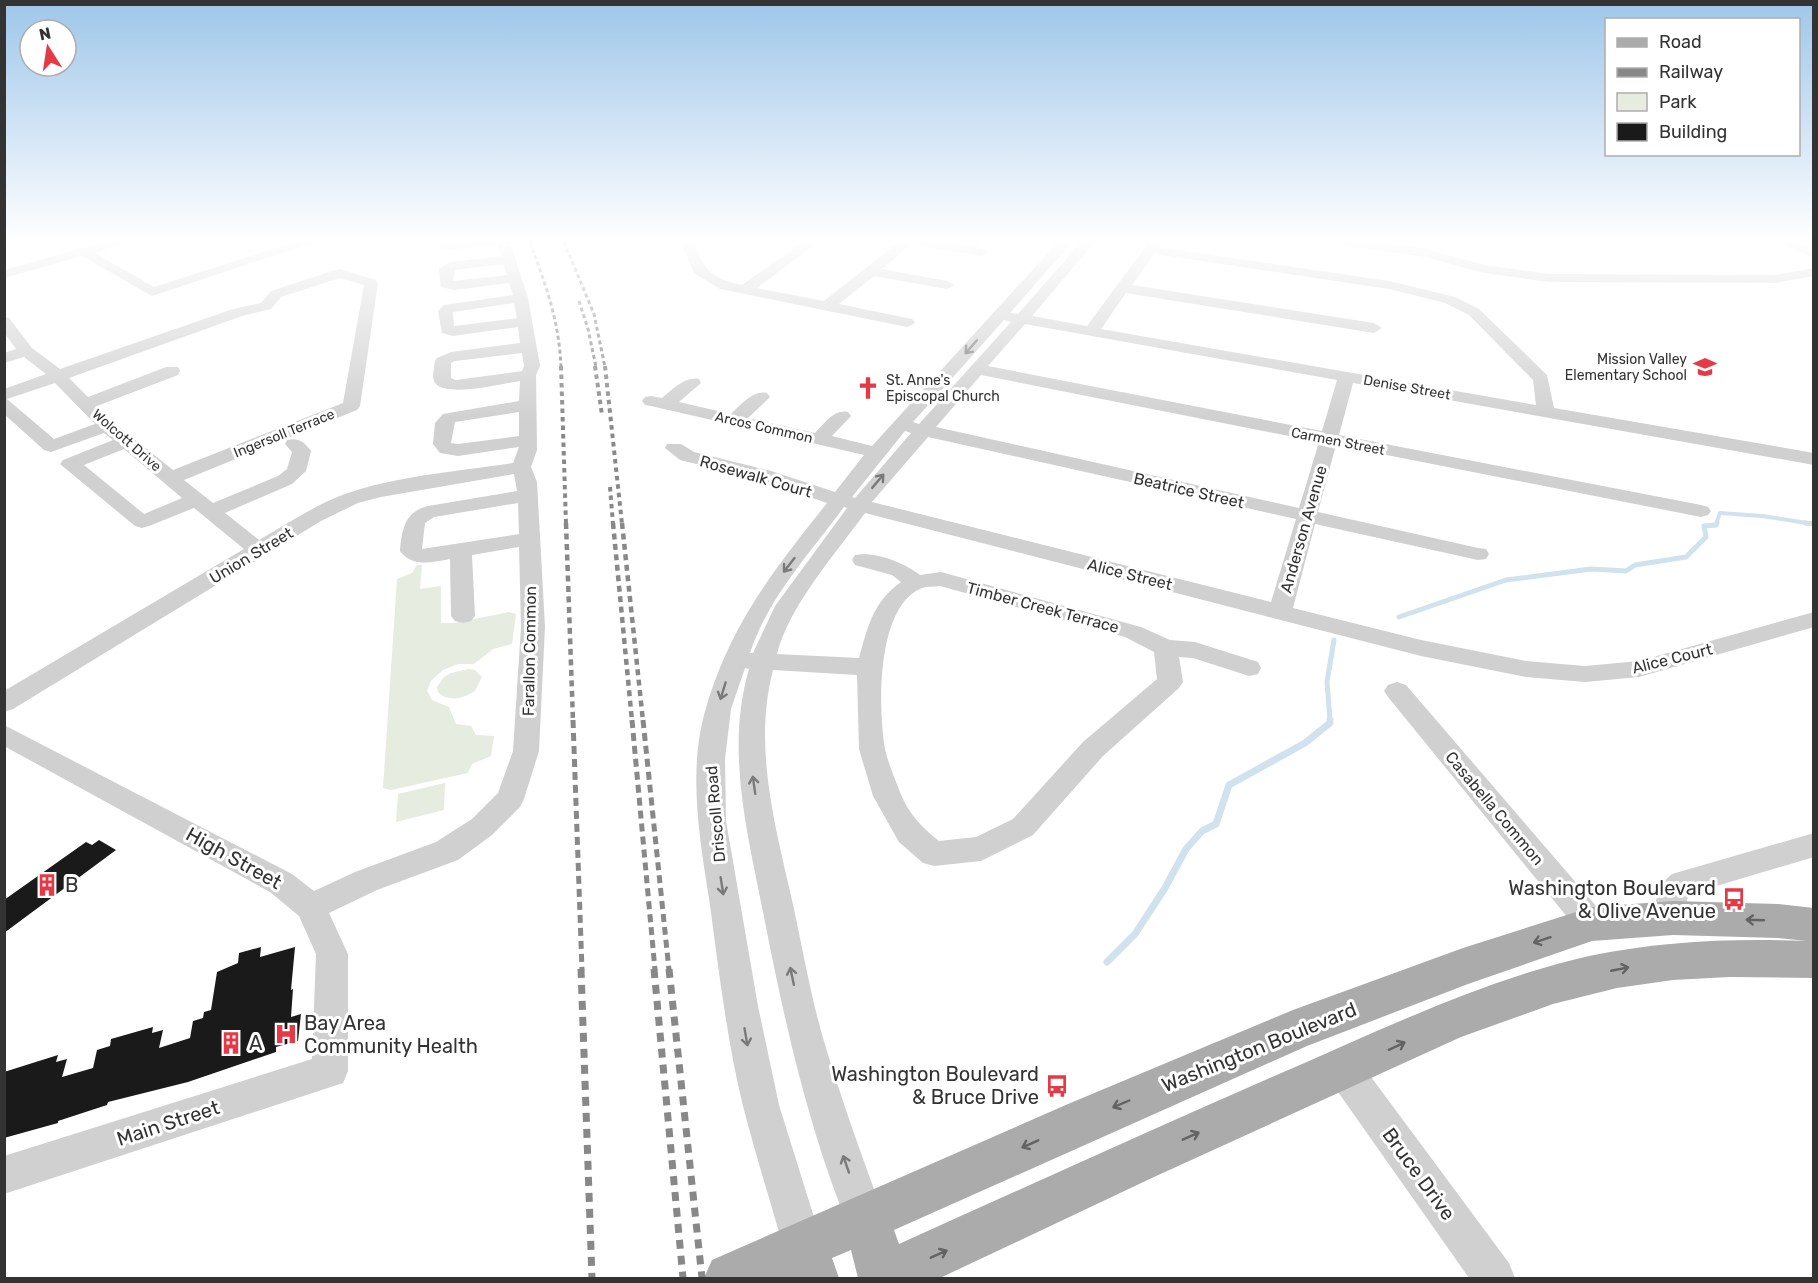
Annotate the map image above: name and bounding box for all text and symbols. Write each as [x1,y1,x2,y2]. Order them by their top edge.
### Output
north arrow [18,18,78,78]
legend [1605,18,1800,156]
text: N [37,23,53,44]
text: Road [1659,31,1702,53]
text: Railway [1659,61,1723,83]
text: Park [1659,91,1697,113]
text: Building [1659,121,1727,143]
one-way arrow [965,339,978,355]
place label: Mission Valley Elementary School [1565,351,1687,384]
school or university icon: Mission Valley Elementary School [1692,354,1718,380]
street label: Denise Street [1362,371,1452,404]
place label: St. Anne's Episcopal Church [886,372,1000,405]
church icon: St. Anne's Episcopal Church [855,375,881,401]
street label: Ingersoll Terrace [231,405,337,461]
street label: Wolcott Drive [89,406,165,475]
street label: Arcos Common [713,408,814,447]
street label: Carmen Street [1290,424,1387,459]
street label: Rosewalk Court [698,451,814,502]
street label: Anderson Avenue [1276,463,1331,595]
street label: Beatrice Street [1132,469,1246,512]
one-way arrow [872,473,885,489]
street label: Union Street [206,523,296,588]
street label: Alice Street [1086,555,1174,594]
one-way arrow [783,557,796,573]
street label: Timber Creek Terrace [965,578,1121,637]
street label: Farallon Common [519,586,540,716]
street label: Alice Court [1630,639,1714,678]
one-way arrow [717,681,728,700]
street label: Casabella Common [1441,748,1548,869]
street label: Driscoll Road [702,765,729,863]
one-way arrow [749,776,760,796]
street label: High Street [182,822,286,894]
building icon: B [34,872,60,898]
place label: B [65,873,78,897]
one-way arrow [717,875,728,895]
place label: Washington Boulevard & Olive Avenue [1508,876,1716,923]
bus stop icon: Washington Boulevard & Olive Avenue [1721,886,1747,912]
one-way arrow [1746,915,1766,926]
one-way arrow [1533,936,1552,947]
one-way arrow [1610,963,1630,974]
one-way arrow [786,967,797,987]
street label: Washington Boulevard [1158,997,1360,1097]
place label: Bay Area Community Health [304,1011,478,1058]
hospital icon: Bay Area Community Health [273,1021,299,1047]
one-way arrow [741,1027,752,1046]
building icon: A [218,1030,244,1056]
place label: A [249,1031,262,1055]
one-way arrow [1387,1039,1405,1051]
place label: Washington Boulevard & Bruce Drive [831,1062,1039,1109]
bus stop icon: Washington Boulevard & Bruce Drive [1044,1073,1070,1099]
street label: Main Street [114,1095,223,1151]
one-way arrow [1113,1099,1131,1110]
street label: Bruce Drive [1377,1123,1461,1225]
one-way arrow [1181,1129,1199,1141]
one-way arrow [1022,1139,1040,1151]
one-way arrow [839,1155,850,1174]
one-way arrow [930,1248,948,1259]

